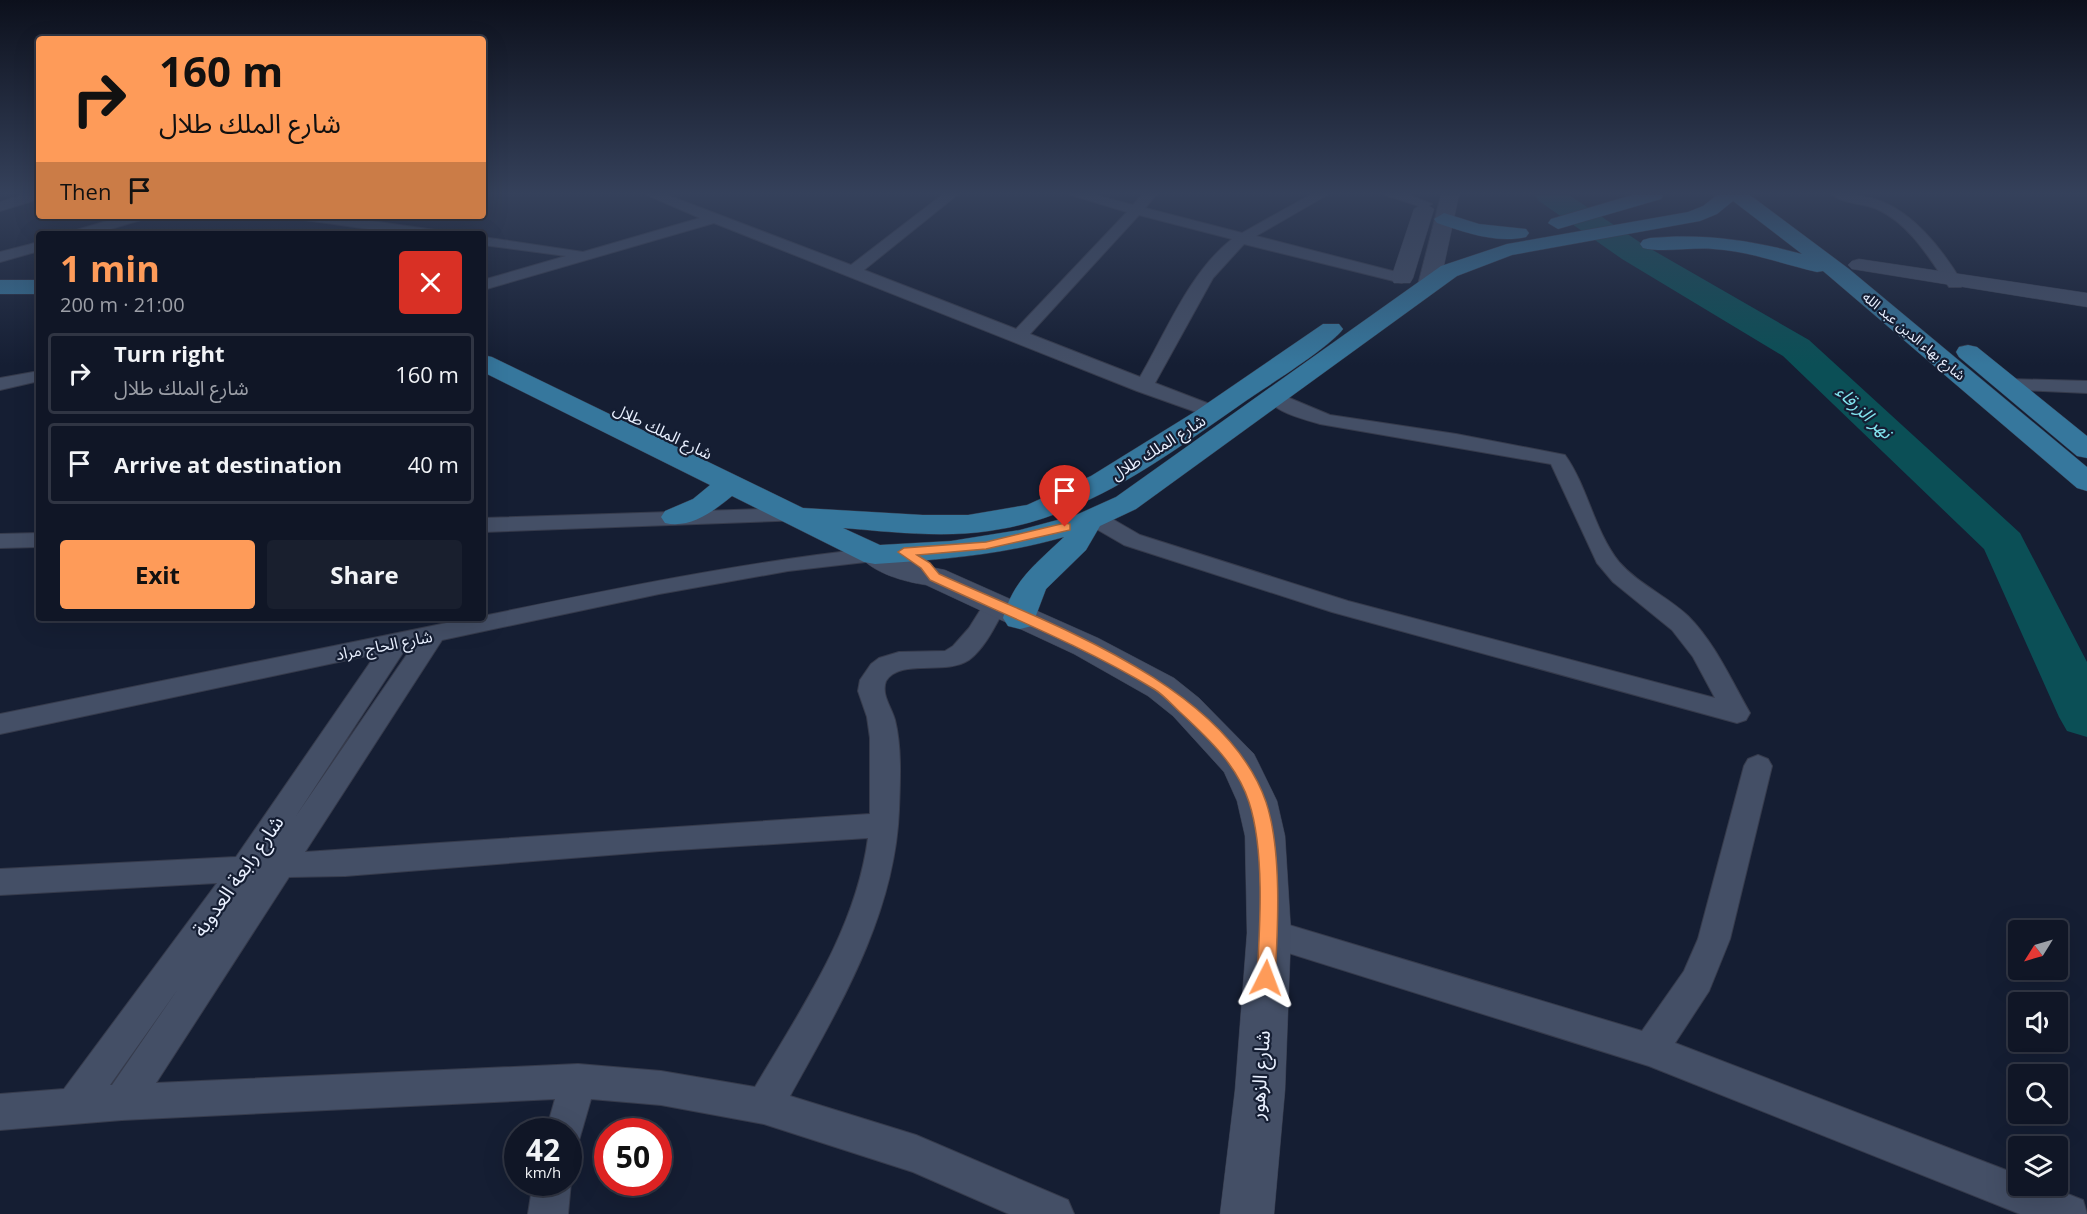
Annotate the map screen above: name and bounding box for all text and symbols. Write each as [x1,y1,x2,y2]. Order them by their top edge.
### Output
text: 160 m [159,42,283,99]
icon: right [60,60,138,138]
text: شارع الملك طلال [159,104,341,141]
icon: arrive [123,174,156,207]
text: Then [60,176,111,206]
text: 1 min [60,244,160,293]
button: close [399,251,462,314]
street label: شارع بهاء الدين عبد الله [1858,287,1970,386]
text: 200 m · 21:00 [60,291,185,318]
text: Turn right [114,338,225,368]
icon: right [63,357,96,390]
text: 160 m [395,359,459,389]
text: شارع الملك طلال [114,374,249,401]
water label: نهر الزرقاء [1831,379,1899,445]
street label: شارع الملك طلال [609,397,716,466]
street label: شارع الملك طلال [1106,409,1211,487]
icon: arrive [63,447,96,480]
text: Arrive at destination [114,449,342,479]
text: 40 m [408,449,459,479]
pin [1039,465,1090,527]
icon: arrive [1048,474,1081,507]
button: Exit [60,540,255,609]
button: Share [267,540,462,609]
street label: شارع الحاج مراد [334,625,435,667]
street label: شارع رابعة العدوية [186,810,291,943]
north arrow [2008,920,2068,980]
map controls [2008,920,2068,1196]
position arrow [1234,946,1298,1010]
button: sound [2008,992,2068,1052]
street label: شارع الزهور [1243,1029,1278,1122]
button: search [2008,1064,2068,1124]
speed limit sign: 50 [594,1118,672,1196]
text: 42 [526,1129,560,1170]
button: layers [2008,1136,2068,1196]
text: km/h [525,1162,561,1182]

